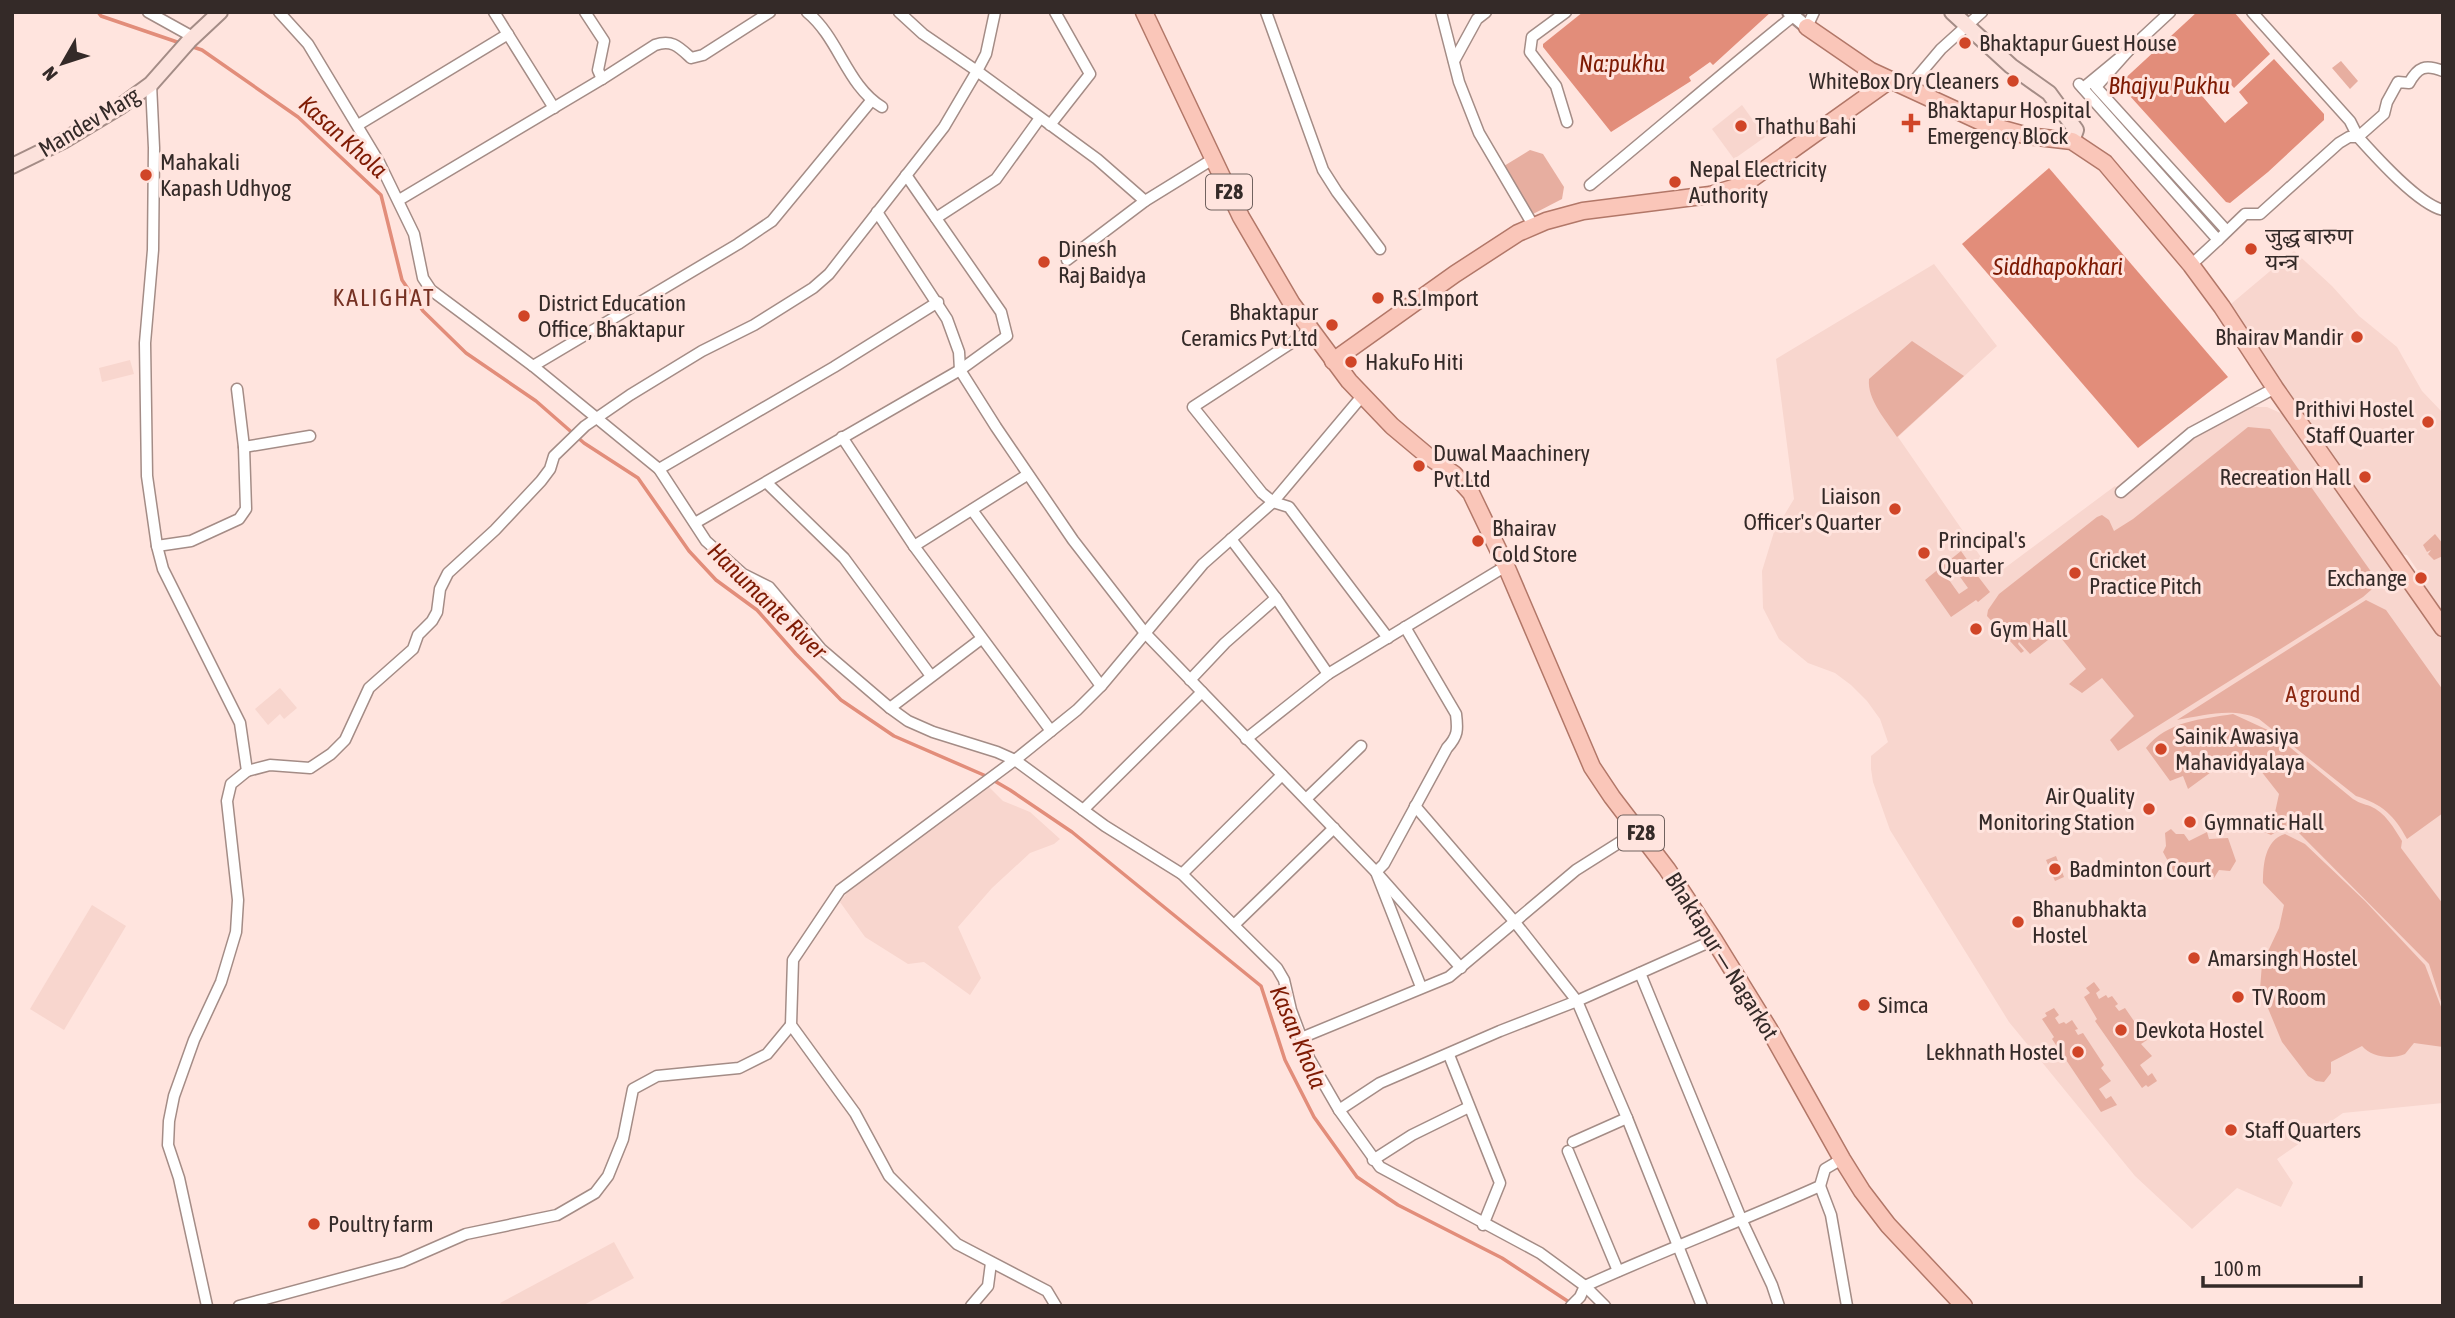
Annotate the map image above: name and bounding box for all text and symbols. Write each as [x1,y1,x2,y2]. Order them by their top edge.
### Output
north arrow [28,28,98,98]
place label: Bhaktapur Guest House [1979,30,2177,56]
marker: Bhaktapur Guest House [1957,35,1973,51]
water label: Na:pukhu [1579,50,1666,77]
text: N [38,62,62,85]
place label: WhiteBox Dry Cleaners [1809,68,1999,94]
water label: Bhajyu Pukhu [2108,72,2230,99]
marker: WhiteBox Dry Cleaners [2005,73,2021,89]
street label: Mandev Marg [34,82,144,162]
water label: Kasan Khola [294,90,393,183]
place label: Bhaktapur Hospital Emergency Block [1927,97,2091,149]
place label: Thathu Bahi [1755,113,1857,139]
marker: Bhaktapur Hospital Emergency Block [1901,113,1921,133]
marker: Thathu Bahi [1733,118,1749,134]
place label: Mahakali Kapash Udhyog [160,149,291,201]
place label: Nepal Electricity Authority [1689,156,1827,208]
marker: Mahakali Kapash Udhyog [138,167,154,183]
road number: F28 [1206,174,1252,210]
marker: Nepal Electricity Authority [1667,174,1683,190]
place label: जुद्ध बारुण यन्त्र [2265,223,2353,275]
place label: Dinesh Raj Baidya [1058,236,1146,288]
marker: जुद्ध बारुण यन्त्र [2243,241,2259,257]
water label: Siddhapokhari [1992,253,2123,280]
marker: Dinesh Raj Baidya [1036,254,1052,270]
district label: KALIGHAT [333,284,435,311]
place label: R.S.Import [1392,285,1479,311]
place label: District Education Office, Bhaktapur [538,290,686,342]
marker: R.S.Import [1370,290,1386,306]
place label: Bhaktapur Ceramics Pvt.Ltd [1181,299,1319,351]
marker: District Education Office, Bhaktapur [516,308,532,324]
marker: Bhaktapur Ceramics Pvt.Ltd [1324,317,1340,333]
place label: Bhairav Mandir [2215,324,2344,350]
marker: Bhairav Mandir [2349,329,2365,345]
place label: HakuFo Hiti [1365,349,1464,375]
marker: HakuFo Hiti [1343,354,1359,370]
place label: Prithivi Hostel Staff Quarter [2294,396,2415,448]
marker: Prithivi Hostel Staff Quarter [2420,414,2436,430]
place label: Duwal Maachinery Pvt.Ltd [1433,440,1590,492]
marker: Duwal Maachinery Pvt.Ltd [1411,458,1427,474]
place label: Recreation Hall [2219,464,2351,490]
marker: Recreation Hall [2357,469,2373,485]
place label: Liaison Officer's Quarter [1744,483,1882,535]
marker: Liaison Officer's Quarter [1887,501,1903,517]
place label: Bhairav Cold Store [1492,515,1577,567]
place label: Principal's Quarter [1938,527,2026,579]
marker: Bhairav Cold Store [1470,533,1486,549]
water label: Hanumante River [702,537,833,665]
marker: Principal's Quarter [1916,545,1932,561]
place label: Cricket Practice Pitch [2089,547,2202,599]
marker: Cricket Practice Pitch [2067,565,2083,581]
place label: Exchange [2327,565,2407,591]
marker: Exchange [2413,570,2429,586]
place label: Gym Hall [1990,616,2068,642]
marker: Gym Hall [1968,621,1984,637]
park label: A ground [2285,681,2361,707]
place label: Sainik Awasiya Mahavidyalaya [2175,723,2305,775]
marker: Sainik Awasiya Mahavidyalaya [2153,741,2169,757]
place label: Air Quality Monitoring Station [1978,783,2135,835]
marker: Air Quality Monitoring Station [2141,801,2157,817]
place label: Gymnatic Hall [2204,809,2324,835]
marker: Gymnatic Hall [2182,814,2198,830]
road number: F28 [1618,816,1664,850]
place label: Badminton Court [2069,856,2211,882]
marker: Badminton Court [2047,861,2063,877]
street label: Bhaktapur — Nagarkot [1660,868,1784,1044]
place label: Bhanubhakta Hostel [2032,896,2147,948]
marker: Bhanubhakta Hostel [2010,914,2026,930]
place label: Amarsingh Hostel [2208,945,2357,971]
marker: Amarsingh Hostel [2186,950,2202,966]
water label: Kasan Khola [1265,981,1332,1092]
place label: TV Room [2252,984,2326,1010]
marker: TV Room [2230,989,2246,1005]
place label: Simca [1878,992,1929,1018]
marker: Simca [1856,997,1872,1013]
place label: Devkota Hostel [2135,1017,2264,1043]
marker: Devkota Hostel [2113,1022,2129,1038]
place label: Lekhnath Hostel [1925,1039,2064,1065]
marker: Lekhnath Hostel [2070,1044,2086,1060]
place label: Staff Quarters [2245,1117,2361,1143]
marker: Staff Quarters [2223,1122,2239,1138]
place label: Poultry farm [328,1211,433,1237]
marker: Poultry farm [306,1216,322,1232]
scale bar [2203,1244,2360,1288]
text: 100 m [2214,1256,2262,1280]

